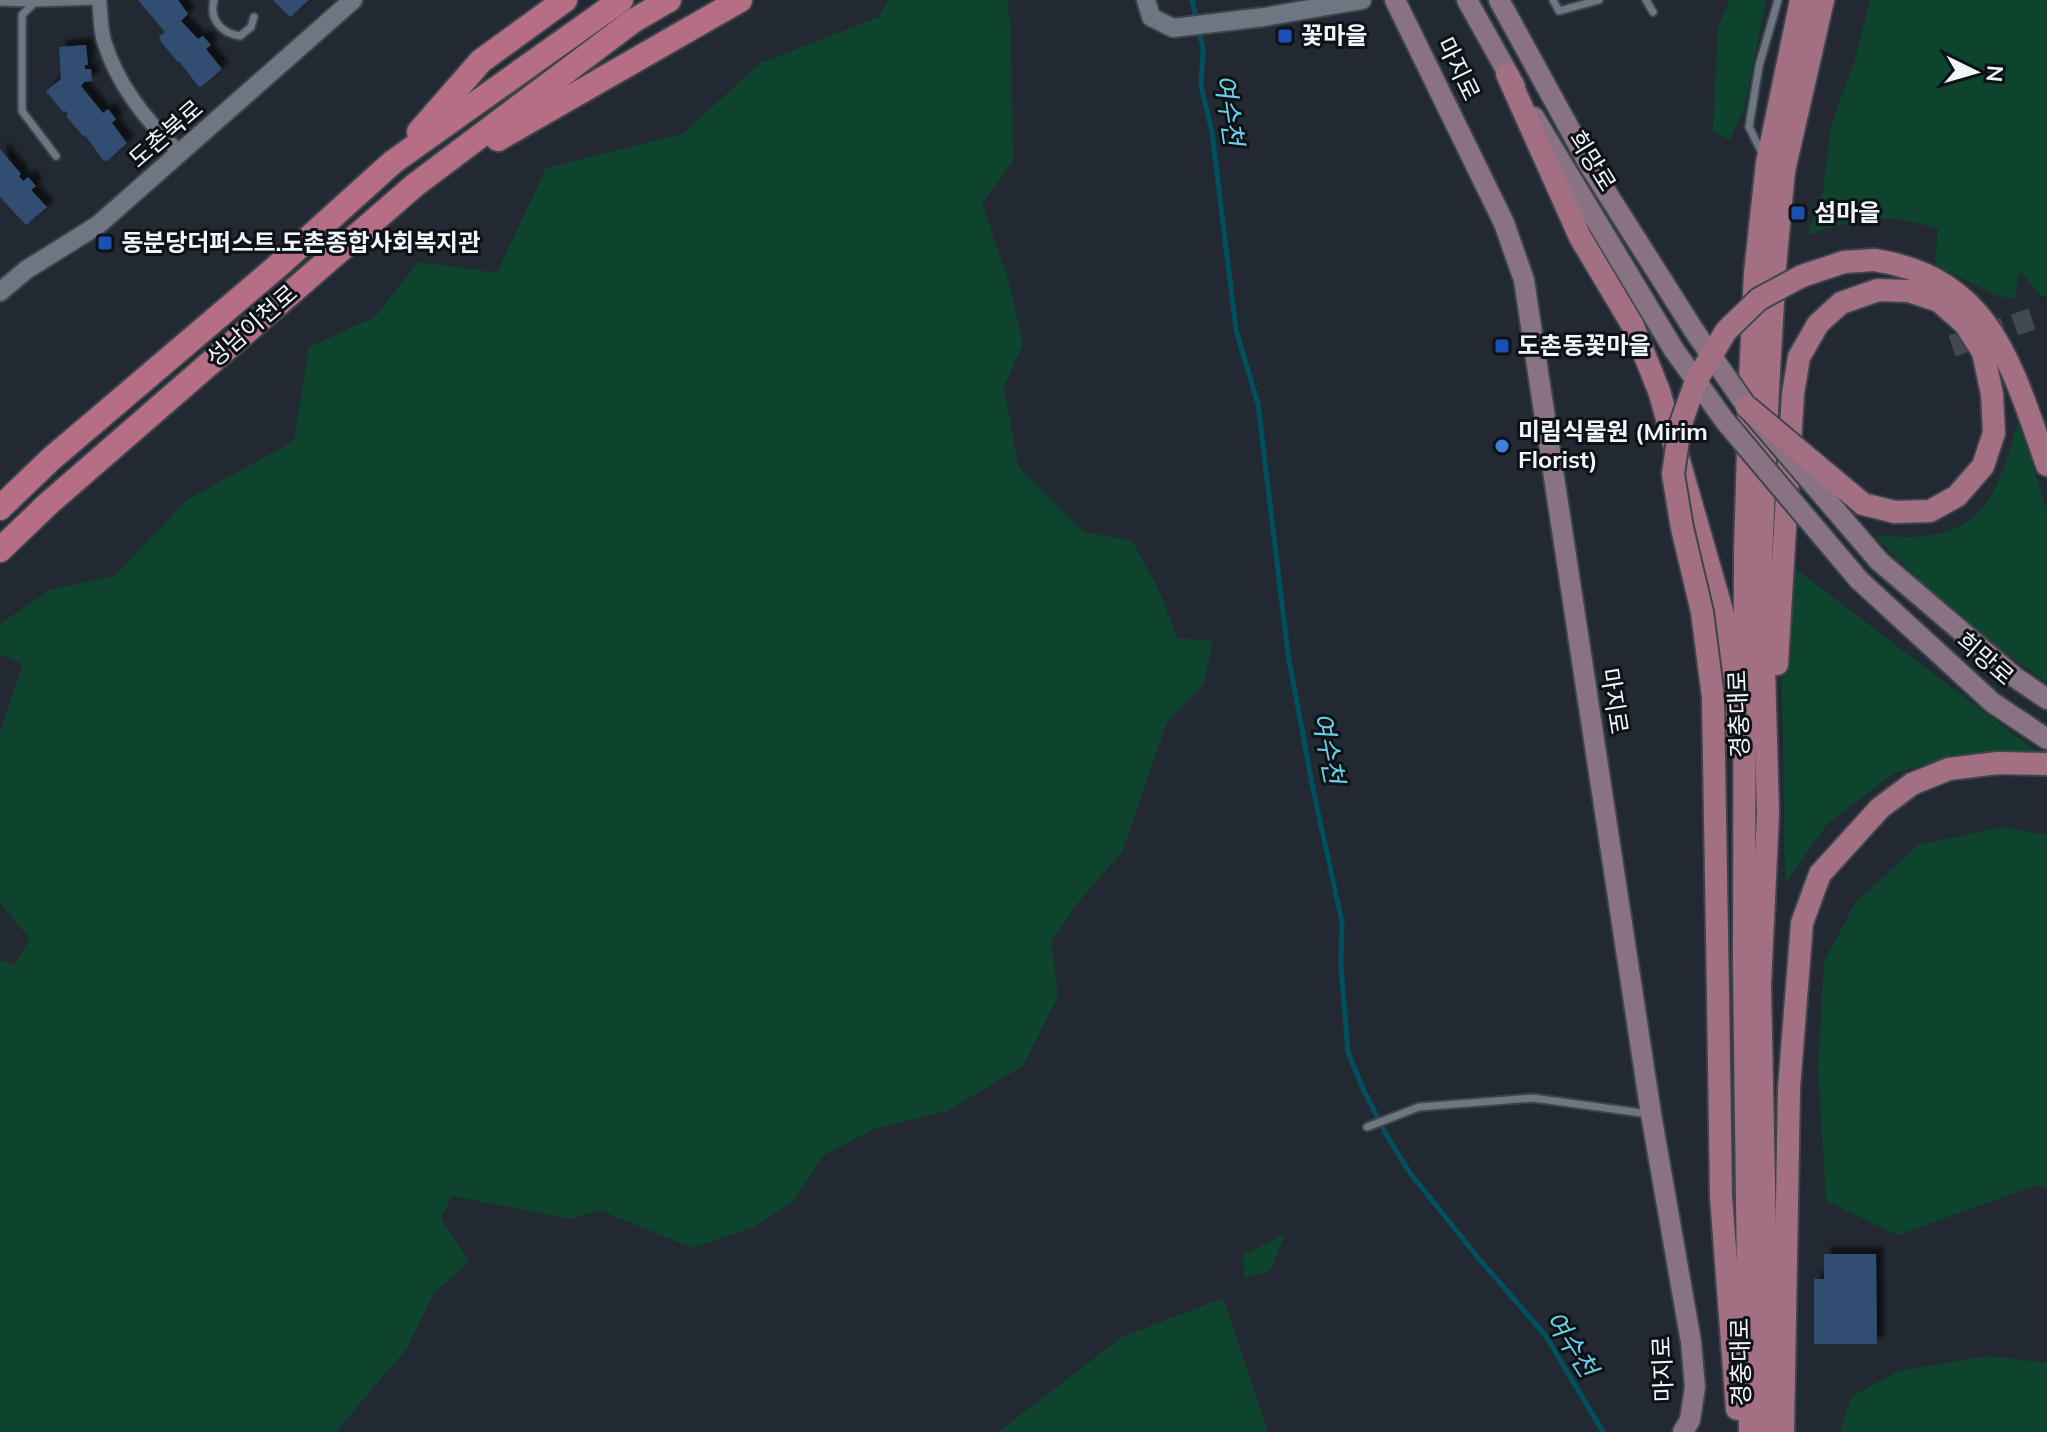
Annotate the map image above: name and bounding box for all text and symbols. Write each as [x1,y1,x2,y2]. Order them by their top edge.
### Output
place label: 꽃마을 [1301,20,1367,50]
marker: 꽃마을 [1276,27,1294,45]
street label: 마지로 [1431,32,1487,105]
north arrow [1935,32,2015,112]
text: N [1980,64,2010,83]
water label: 여수천 [1208,72,1251,151]
street label: 도촌북로 [122,93,209,174]
street label: 희망로 [1563,124,1623,197]
place label: 섬마을 [1814,197,1880,227]
marker: 섬마을 [1789,204,1807,222]
place label: 동분당더퍼스트.도촌종합사회복지관 [121,227,480,257]
marker: 동분당더퍼스트.도촌종합사회복지관 [96,234,114,252]
street label: 성남이천로 [200,278,303,373]
place label: 도촌동꽃마을 [1518,330,1650,360]
marker: 도촌동꽃마을 [1493,337,1511,355]
place label: 미림식물원 (Mirim Florist) [1518,416,1708,474]
marker: 미림식물원 (Mirim Florist) [1493,437,1511,455]
street label: 희망로 [1951,625,2020,691]
street label: 마지로 [1595,666,1635,736]
street label: 경충대로 [1721,669,1755,759]
water label: 여수천 [1305,710,1352,789]
water label: 여수천 [1538,1305,1606,1385]
street label: 경충대로 [1724,1318,1756,1406]
street label: 마지로 [1646,1335,1678,1403]

